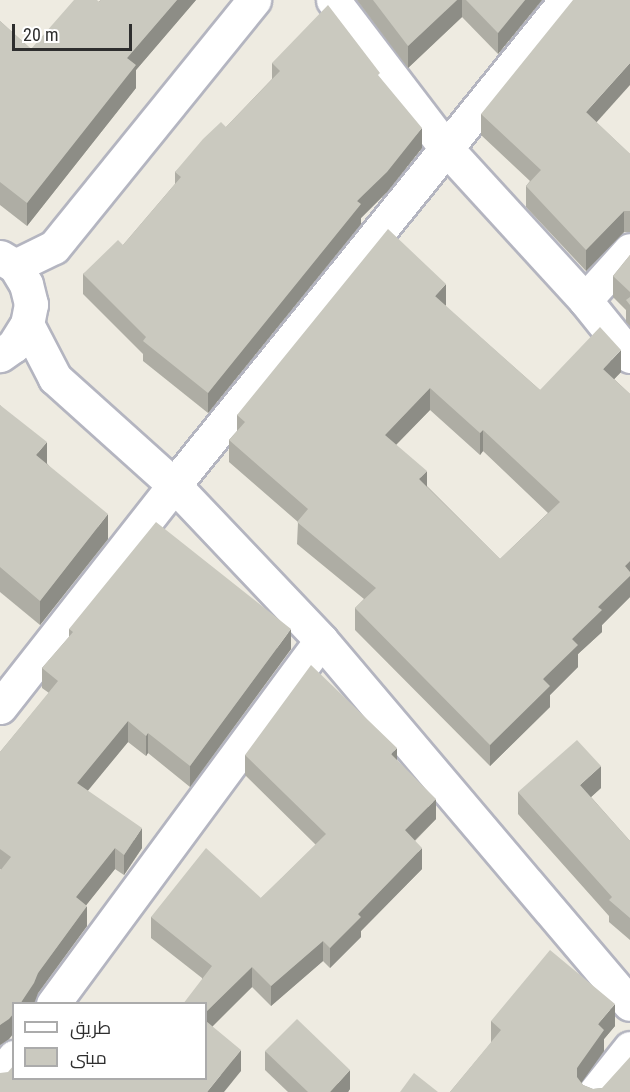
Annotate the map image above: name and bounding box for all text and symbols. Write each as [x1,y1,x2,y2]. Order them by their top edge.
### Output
scale bar [15,12,135,50]
text: 20 m [23,24,58,45]
legend [12,1002,207,1080]
text: طريق [70,1017,111,1038]
text: مبنى [70,1047,107,1068]

